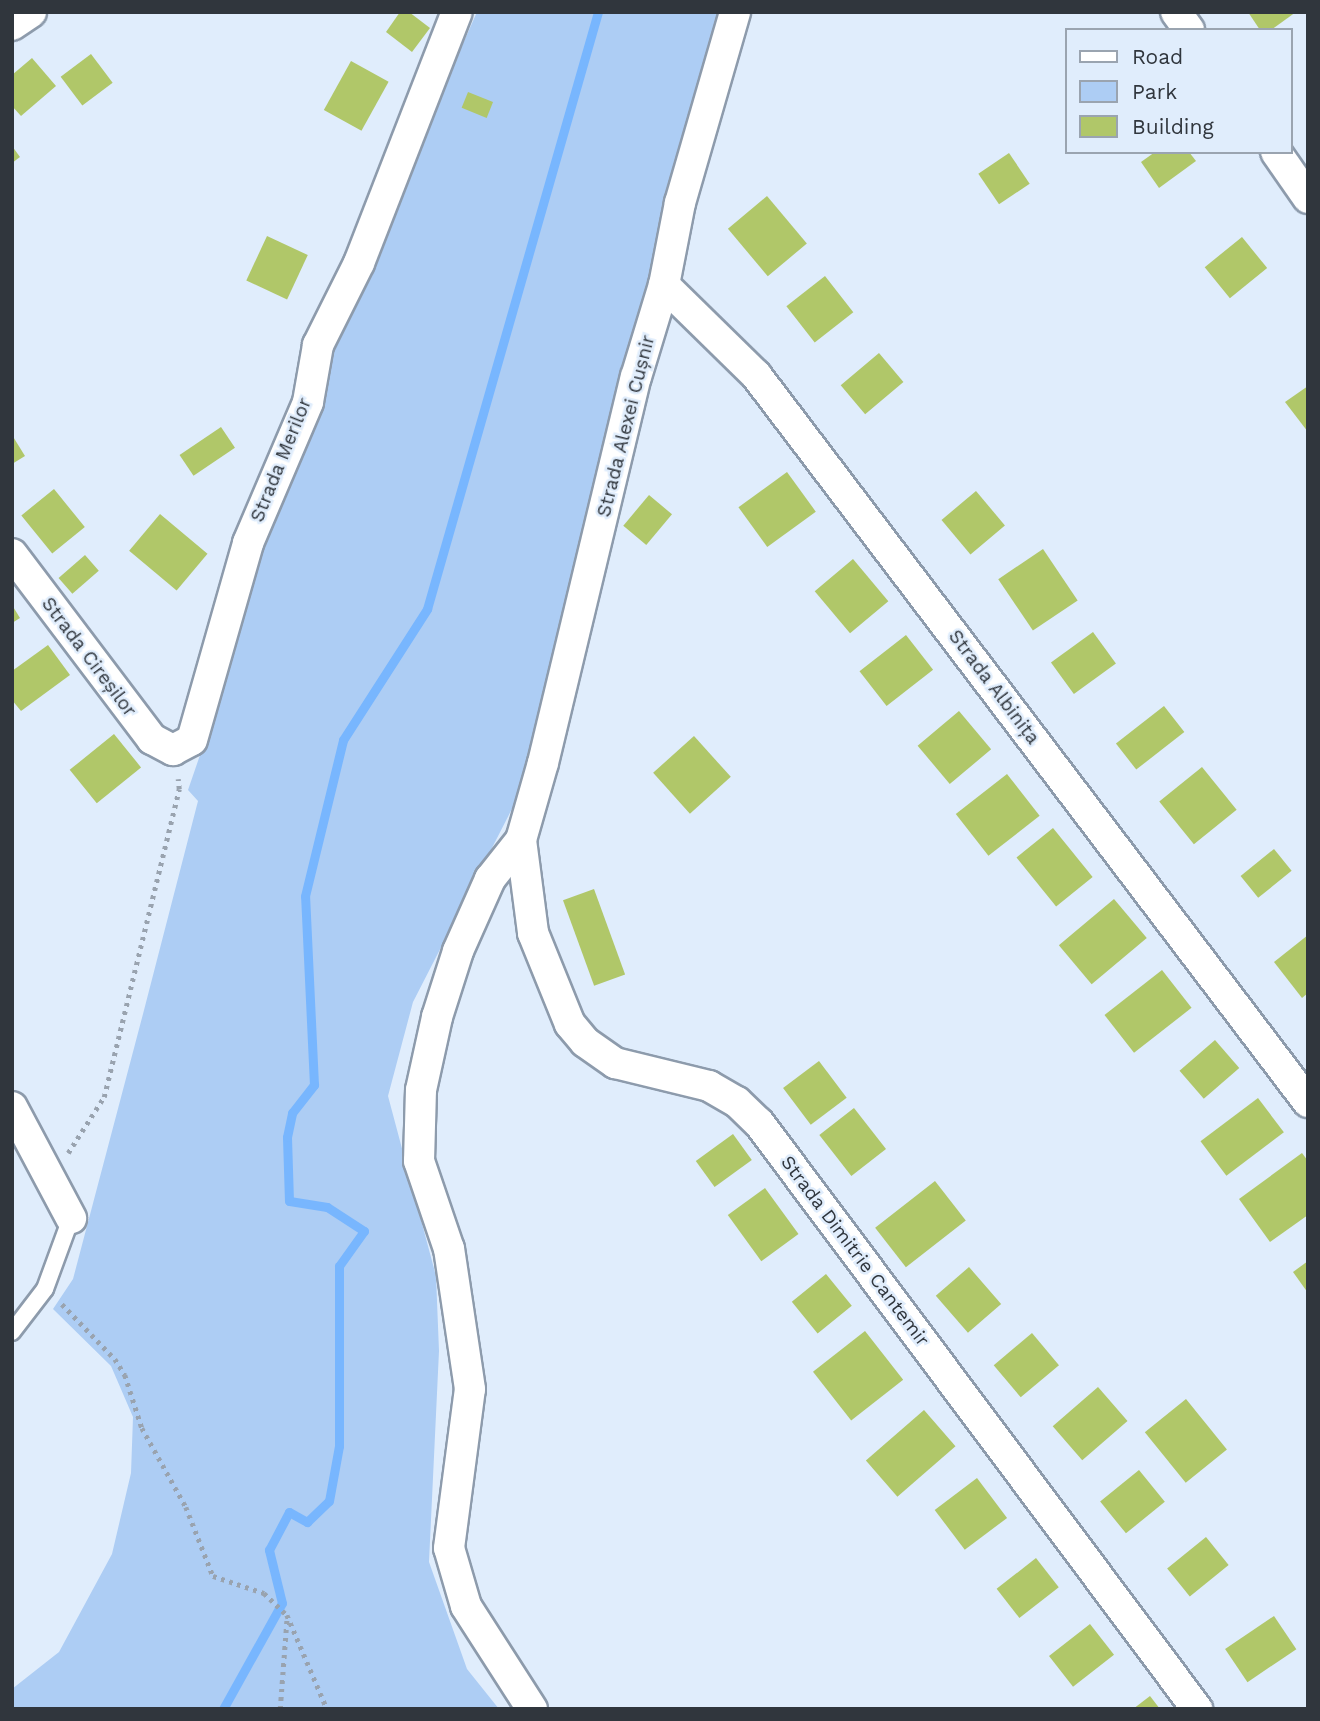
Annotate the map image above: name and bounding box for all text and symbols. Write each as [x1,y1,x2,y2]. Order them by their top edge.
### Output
legend [1064,28,1292,154]
text: Road [1132,44,1183,69]
text: Park [1132,79,1177,104]
text: Building [1132,114,1214,139]
street label: Strada Alexei Cușnir [592,332,660,520]
street label: Strada Merilor [246,394,316,526]
street label: Strada Cireșilor [37,593,141,721]
street label: Strada Albinița [943,625,1045,749]
street label: Strada Dimitrie Cantemir [776,1151,934,1351]

